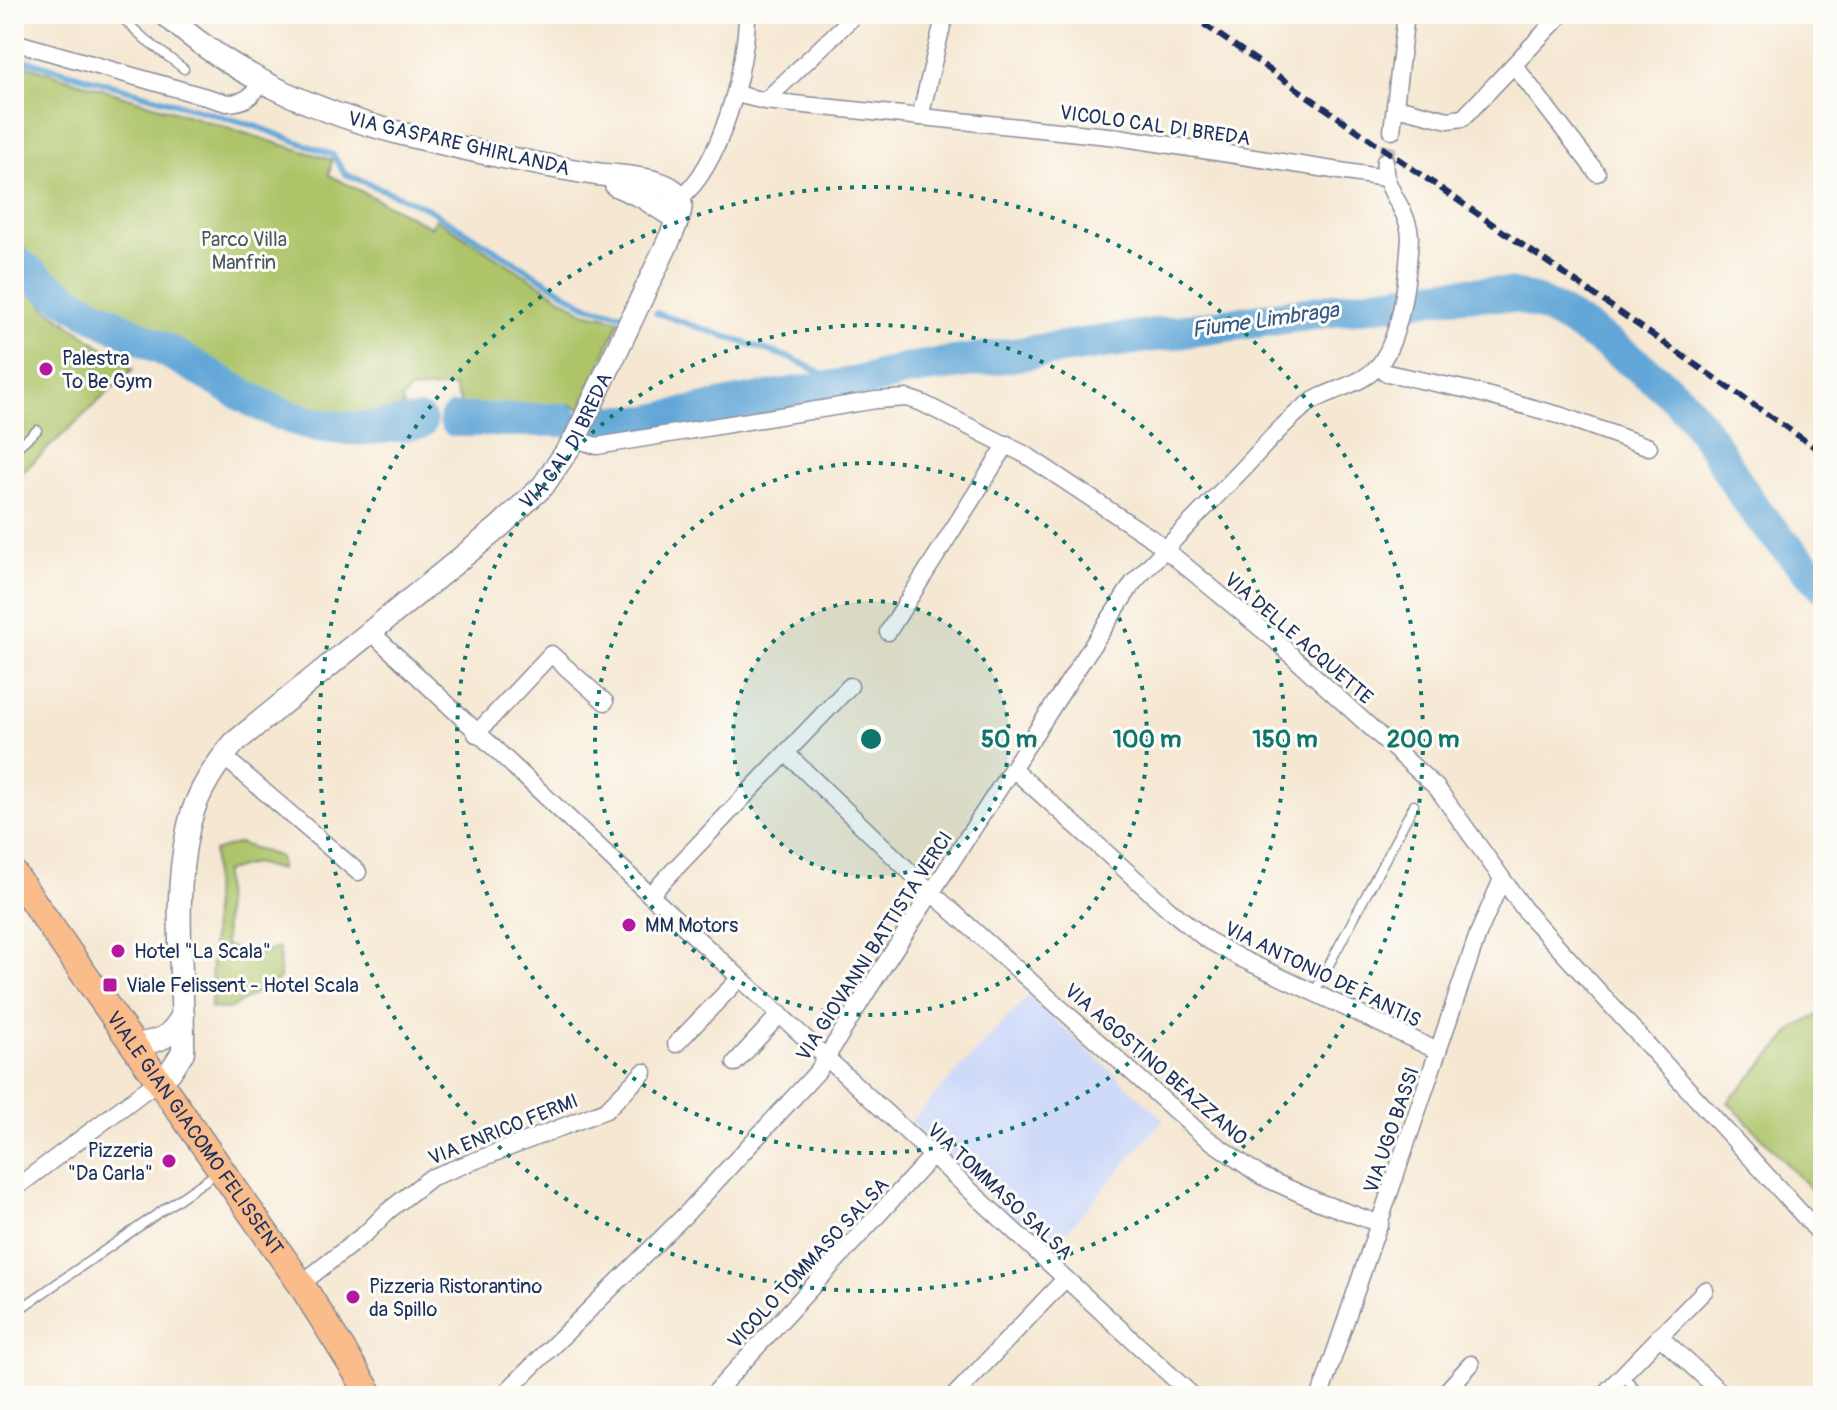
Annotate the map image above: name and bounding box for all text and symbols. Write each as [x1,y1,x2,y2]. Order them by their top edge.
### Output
street label: VICOLO CAL DI BREDA [1058,100,1252,151]
street label: VIA GASPARE GHIRLANDA [345,106,572,181]
park label: Parco Villa Manfrin [201,227,287,275]
water label: Fiume Limbraga [1190,296,1342,344]
place label: Palestra To Be Gym [62,346,152,394]
marker: Palestra To Be Gym [37,360,55,378]
street label: VIA CAL DI BREDA [514,369,618,515]
street label: VIA DELLE ACQUETTE [1219,567,1378,710]
centre of rings [857,725,885,753]
text: 50 m [981,725,1037,754]
text: 100 m [1113,725,1181,754]
text: 150 m [1252,725,1318,754]
text: 200 m [1387,725,1459,754]
street label: VIA GIOVANNI BATTISTA VERCI [791,827,958,1066]
place label: MM Motors [645,913,738,938]
marker: MM Motors [620,916,638,934]
street label: VIA ANTONIO DE FANTIS [1220,916,1425,1033]
place label: Hotel "La Scala" [134,939,271,964]
marker: Hotel "La Scala" [109,942,127,960]
place label: Viale Felissent - Hotel Scala [126,973,359,998]
marker: Viale Felissent - Hotel Scala [101,976,119,994]
street label: VIA AGOSTINO BEAZZANO [1059,978,1252,1151]
street label: VIALE GIAN GIACOMO FELISSENT [101,1006,289,1260]
street label: VIA UGO BASSI [1358,1064,1425,1197]
street label: VIA ENRICO FERMI [425,1088,582,1171]
street label: VIA TOMMASO SALSA [922,1118,1078,1265]
place label: Pizzeria "Da Carla" [68,1138,153,1186]
marker: Pizzeria "Da Carla" [160,1152,178,1170]
street label: VICOLO TOMMASO SALSA [722,1173,894,1354]
place label: Pizzeria Ristorantino da Spillo [369,1274,543,1322]
marker: Pizzeria Ristorantino da Spillo [344,1288,362,1306]

